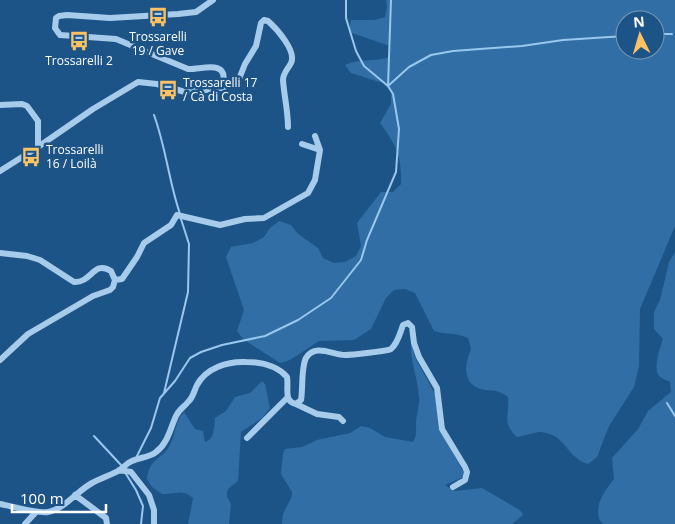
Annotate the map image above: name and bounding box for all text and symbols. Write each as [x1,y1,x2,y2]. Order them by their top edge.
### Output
bus stop icon: Trossarelli 19 / Gave [147,6,169,28]
north arrow [615,10,665,60]
text: N [632,12,645,32]
place label: Trossarelli 19 / Gave [129,28,187,59]
bus stop icon: Trossarelli 2 [68,30,90,52]
place label: Trossarelli 2 [45,52,113,69]
place label: Trossarelli 17 / Cà di Costa [183,74,258,105]
bus stop icon: Trossarelli 17 / Cà di Costa [157,79,179,101]
place label: Trossarelli 16 / Loilà [46,141,104,172]
bus stop icon: Trossarelli 16 / Loilà [20,146,42,168]
scale bar [12,482,106,514]
text: 100 m [20,488,64,508]

